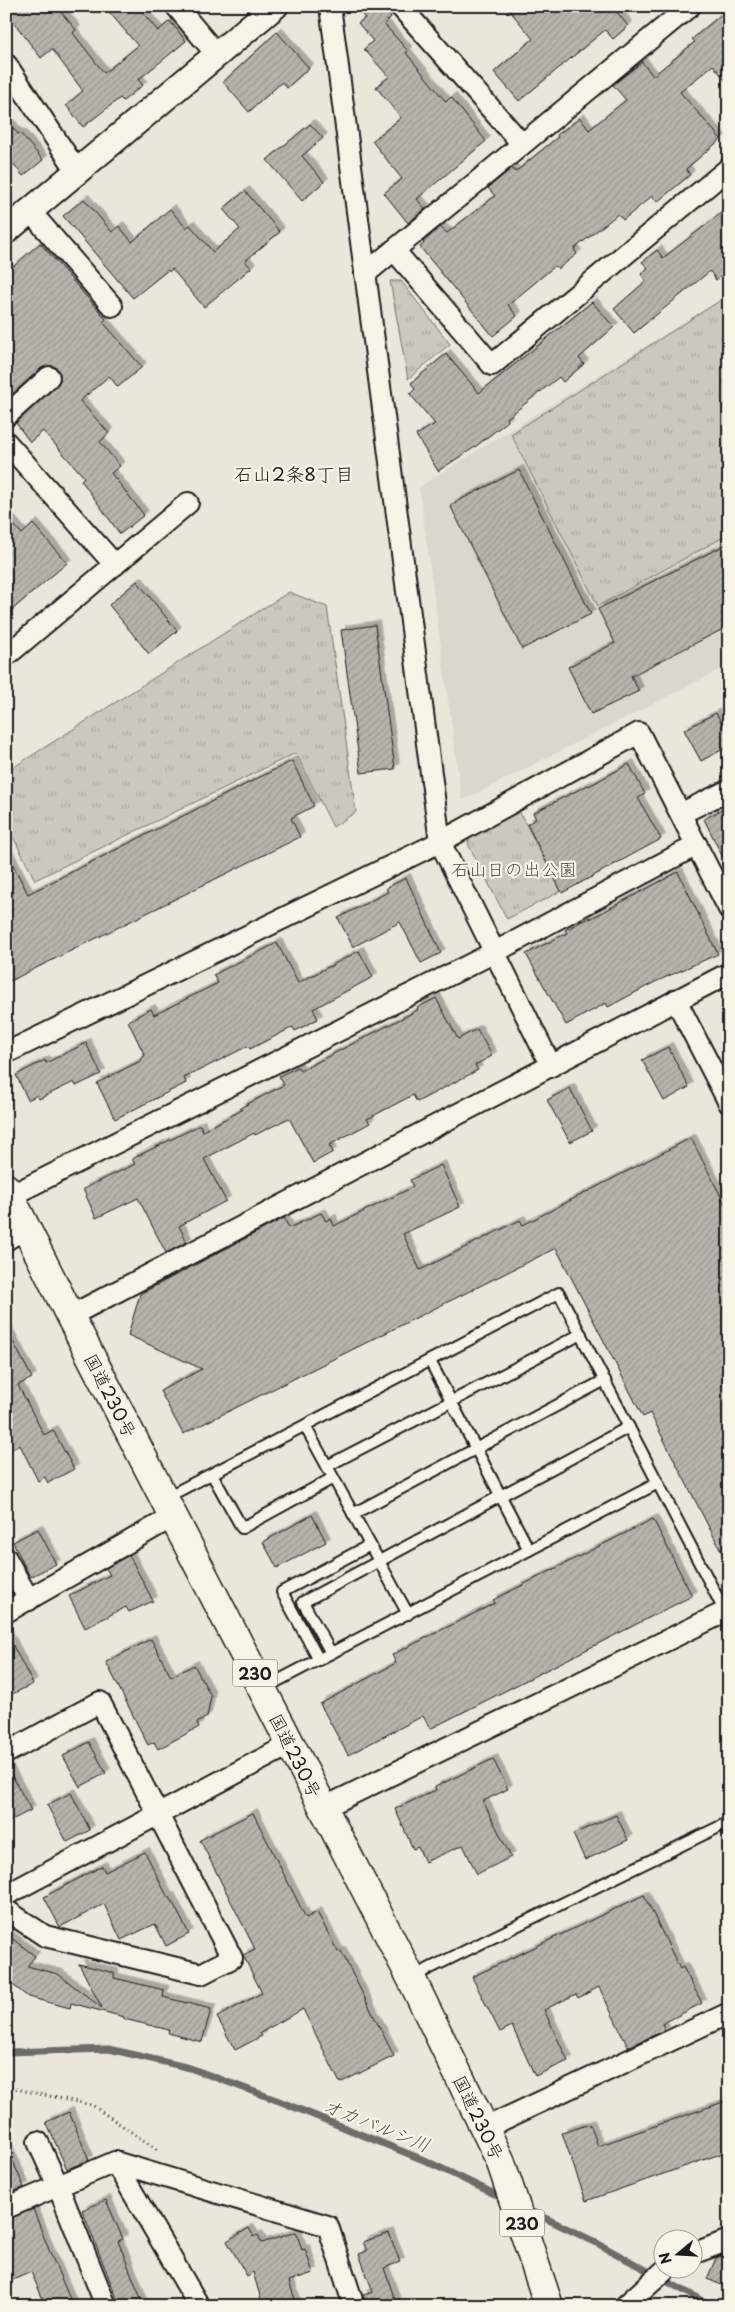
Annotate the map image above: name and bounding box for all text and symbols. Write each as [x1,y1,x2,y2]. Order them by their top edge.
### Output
district label: 石山2条8丁目 [234,459,354,487]
park label: 石山日の出公園 [451,855,577,882]
street label: 国道230号 [78,1348,144,1442]
road number: 230 [232,1660,278,1686]
street label: 国道230号 [263,1708,329,1802]
street label: 国道230号 [447,2070,511,2164]
water label: オカバルシ川 [319,2090,435,2158]
road number: 230 [500,2210,544,2236]
north arrow [652,2230,702,2280]
text: N [653,2250,677,2267]

